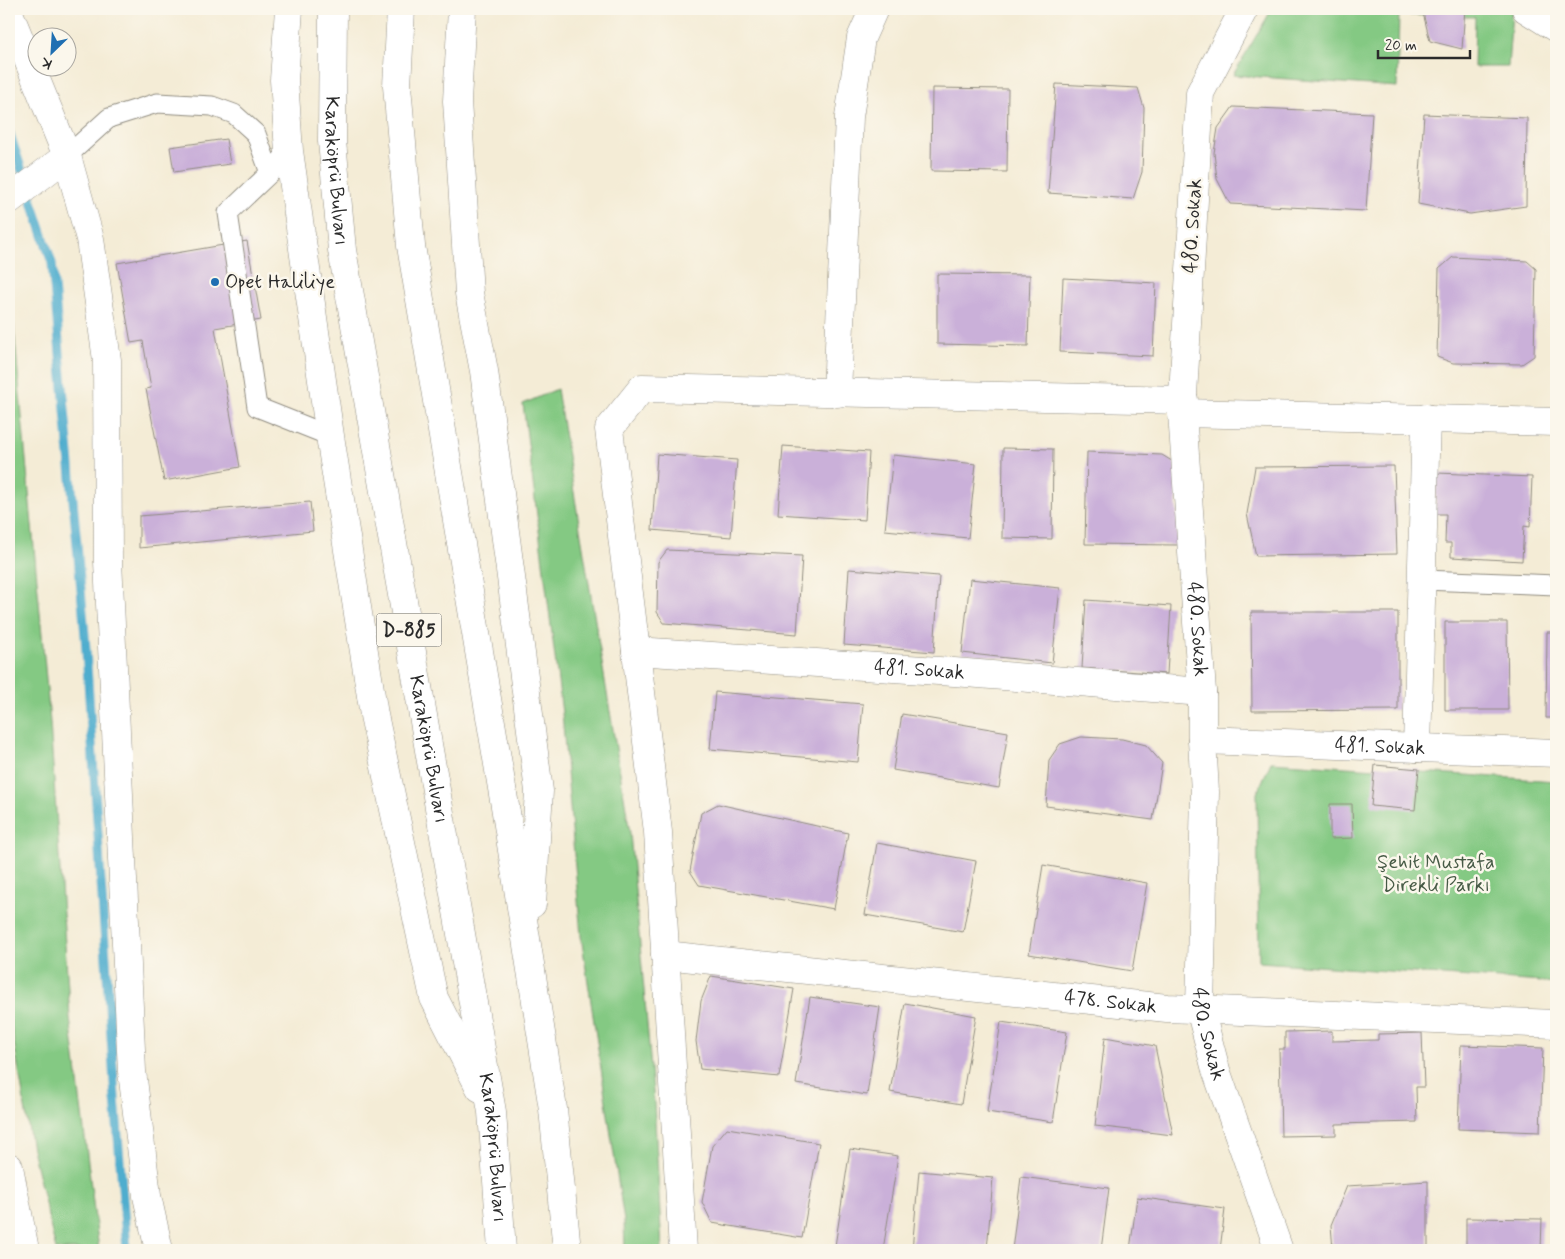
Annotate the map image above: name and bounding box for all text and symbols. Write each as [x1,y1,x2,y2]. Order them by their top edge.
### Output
north arrow [28,28,78,78]
scale bar [1378,28,1470,60]
text: 20 m [1385,36,1417,56]
text: K [38,52,55,73]
street label: Karaköprü Bulvarı [318,96,355,247]
street label: 480. Sokak [1177,178,1209,274]
place label: Opet Haliliye [225,269,335,296]
marker: Opet Haliliye [209,276,221,288]
street label: 480. Sokak [1181,581,1214,677]
road number: D-885 [376,614,442,646]
street label: 481. Sokak [873,653,966,686]
street label: Karaköprü Bulvarı [403,673,455,825]
street label: 481. Sokak [1334,731,1426,762]
park label: Şehit Mustafa Direkli Parkı [1377,849,1495,899]
street label: 478. Sokak [1063,984,1158,1020]
street label: 480. Sokak [1186,987,1232,1084]
street label: Karaköprü Bulvarı [472,1071,513,1223]

